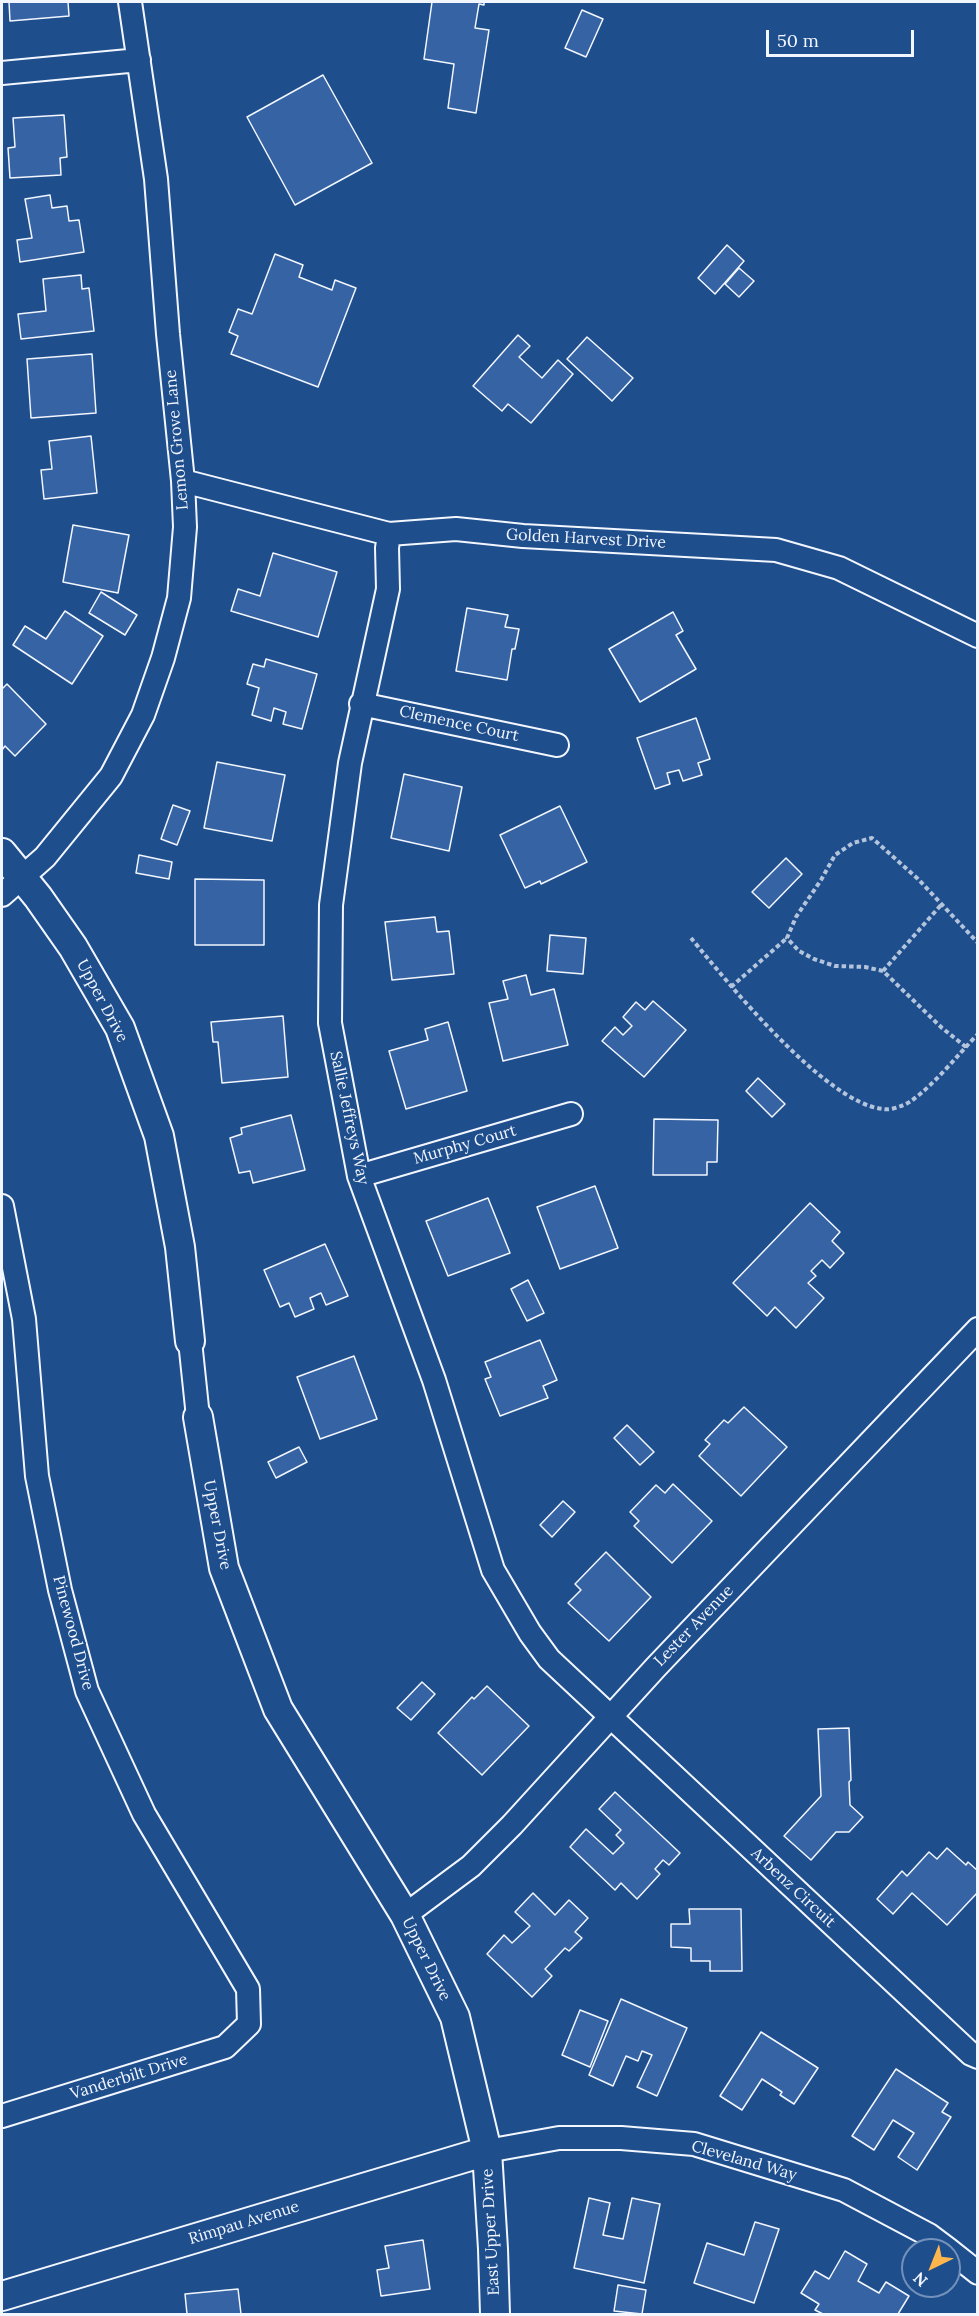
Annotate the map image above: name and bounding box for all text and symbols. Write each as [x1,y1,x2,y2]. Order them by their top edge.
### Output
scale bar [769,18,918,56]
text: 50 m [777,29,819,52]
street label: Lemon Grove Lane [161,369,193,511]
street label: Golden Harvest Drive [506,525,666,553]
street label: Clemence Court [398,702,520,746]
street label: Upper Drive [72,956,132,1046]
street label: Sallie Jeffreys Way [325,1049,373,1187]
street label: Murphy Court [411,1121,519,1169]
street label: Upper Drive [199,1479,235,1571]
street label: Pinewood Drive [49,1574,97,1692]
street label: Lester Avenue [650,1581,738,1671]
street label: Arbenz Circuit [747,1844,839,1932]
street label: Upper Drive [397,1914,455,2004]
street label: Vanderbilt Drive [68,2050,190,2104]
street label: Cleveland Way [689,2137,799,2185]
street label: East Upper Drive [478,2168,504,2296]
street label: Rimpau Avenue [186,2197,302,2249]
north arrow [901,2238,961,2298]
text: N [909,2268,931,2291]

